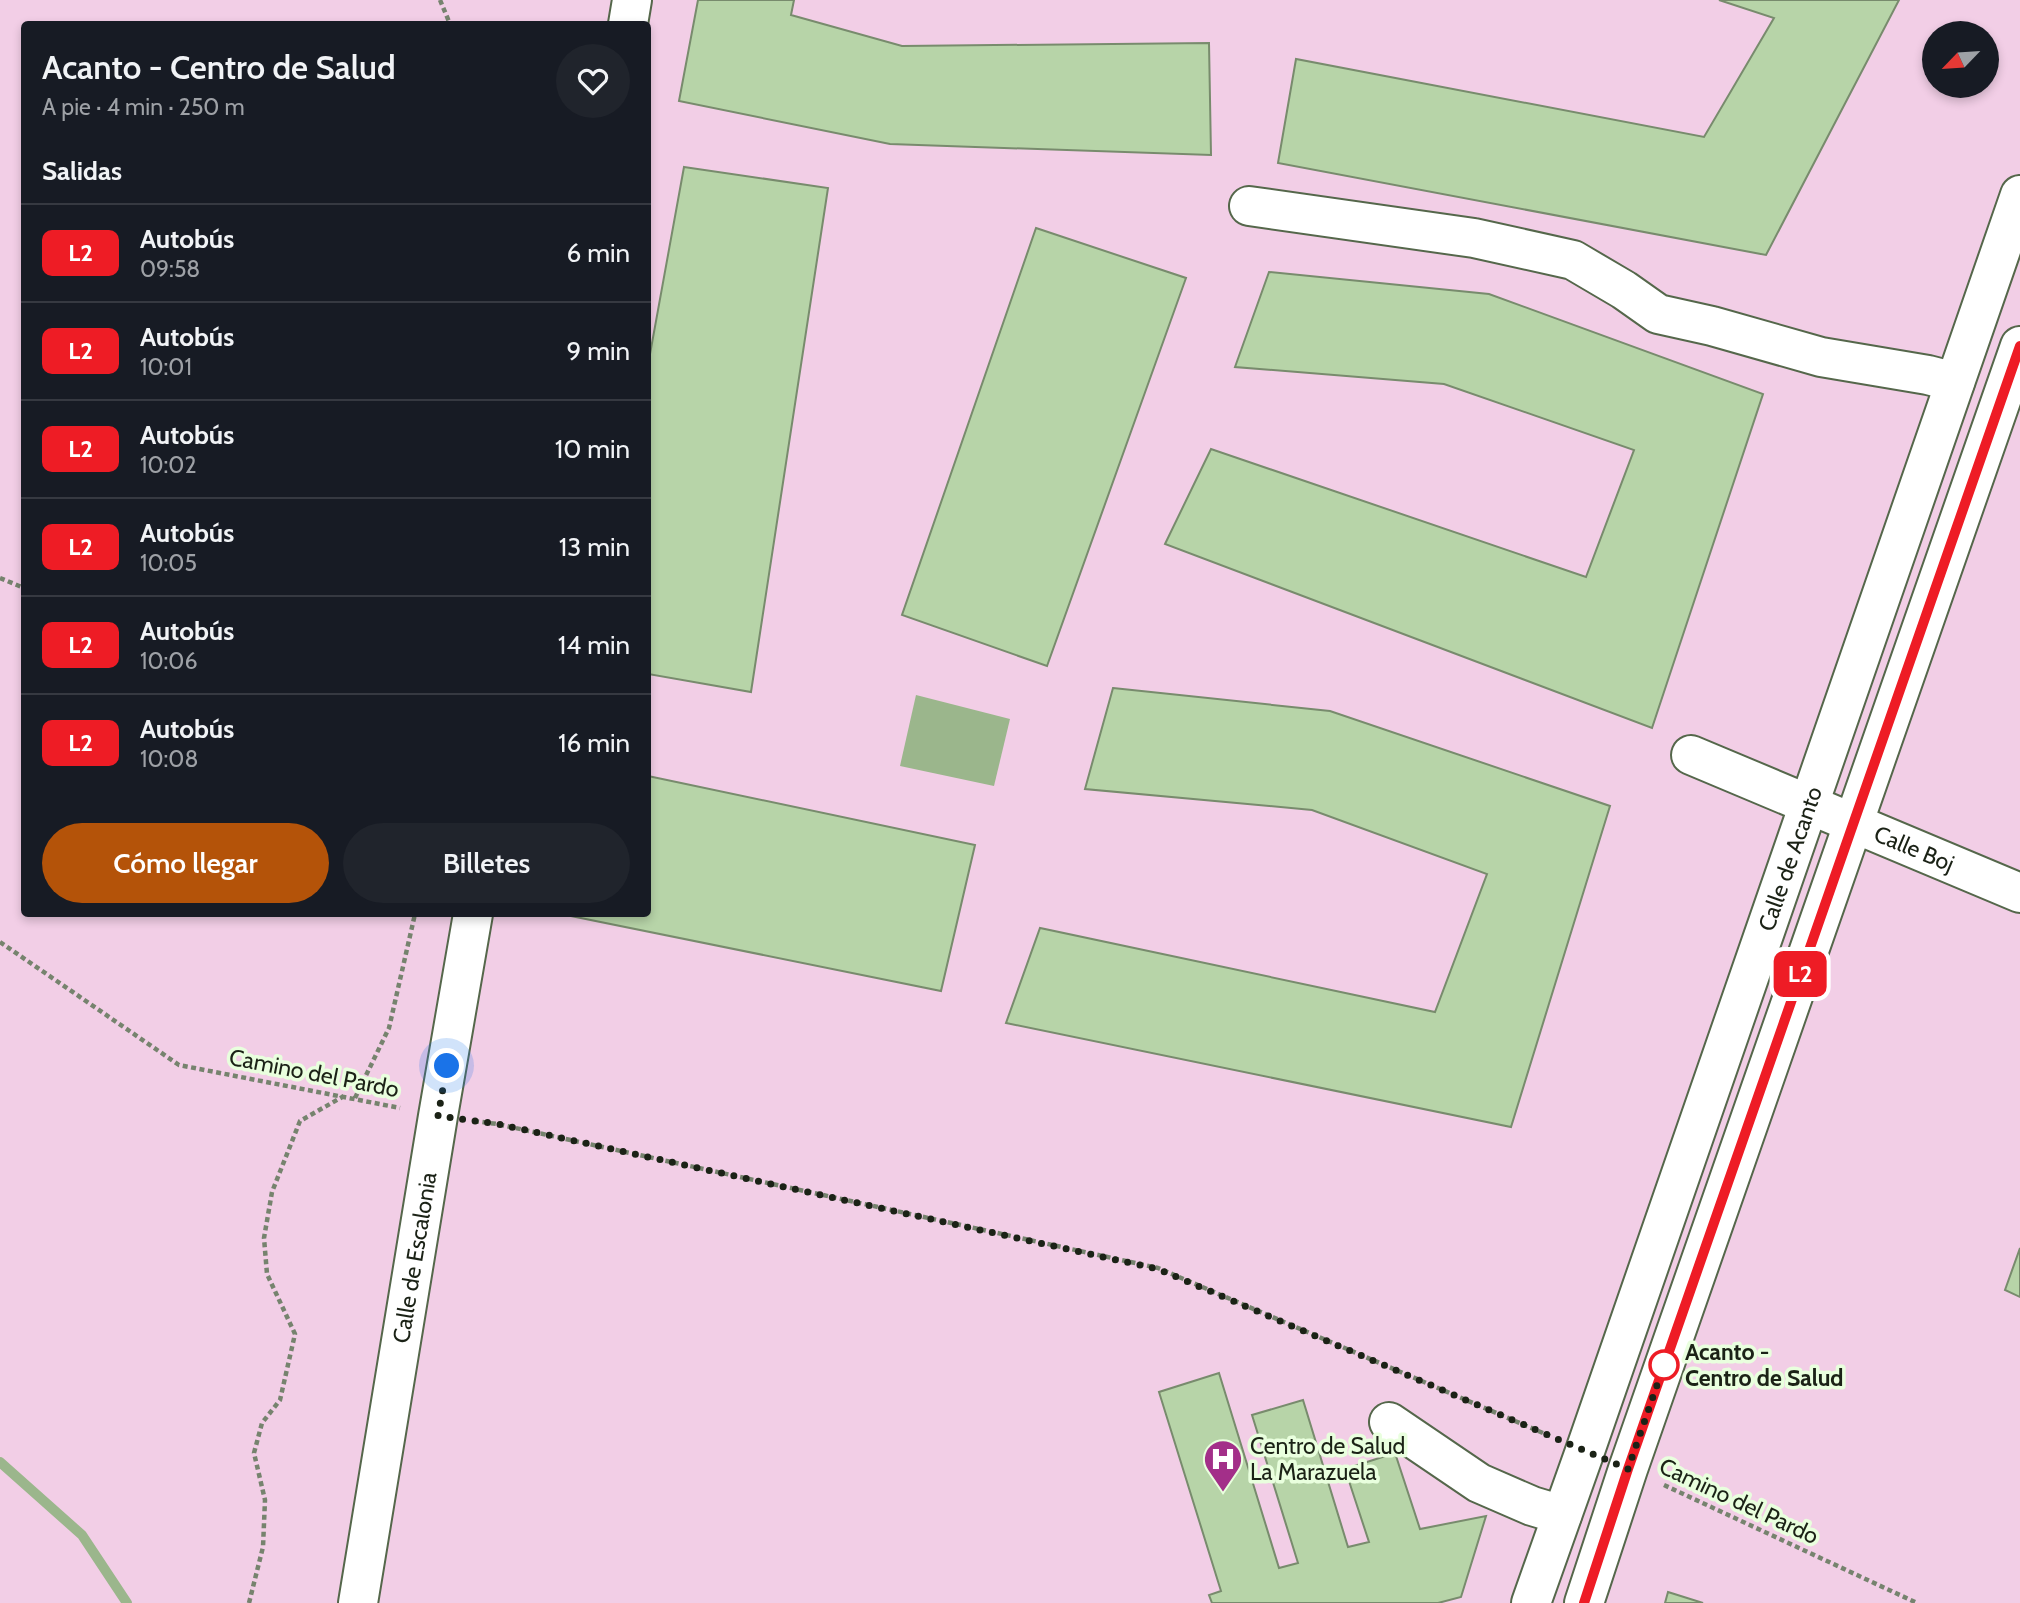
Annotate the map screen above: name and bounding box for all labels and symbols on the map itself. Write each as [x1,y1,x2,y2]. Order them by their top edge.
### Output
north arrow [1922,21,1998,98]
street label: Calle de Acanto [1752,783,1828,935]
street label: Calle Boj [1870,819,1958,878]
line badge: L2 [1769,951,1832,997]
street label: Camino del Pardo [227,1043,401,1103]
your location [429,1048,464,1083]
street label: Calle de Escalonia [387,1170,443,1345]
place label: Acanto - Centro de Salud [1685,1338,1843,1392]
marker: Acanto - Centro de Salud [1649,1350,1679,1380]
place label: Centro de Salud La Marazuela [1250,1432,1405,1486]
hospital icon: Centro de Salud La Marazuela [1202,1438,1244,1493]
street label: Camino del Pardo [1655,1452,1823,1550]

